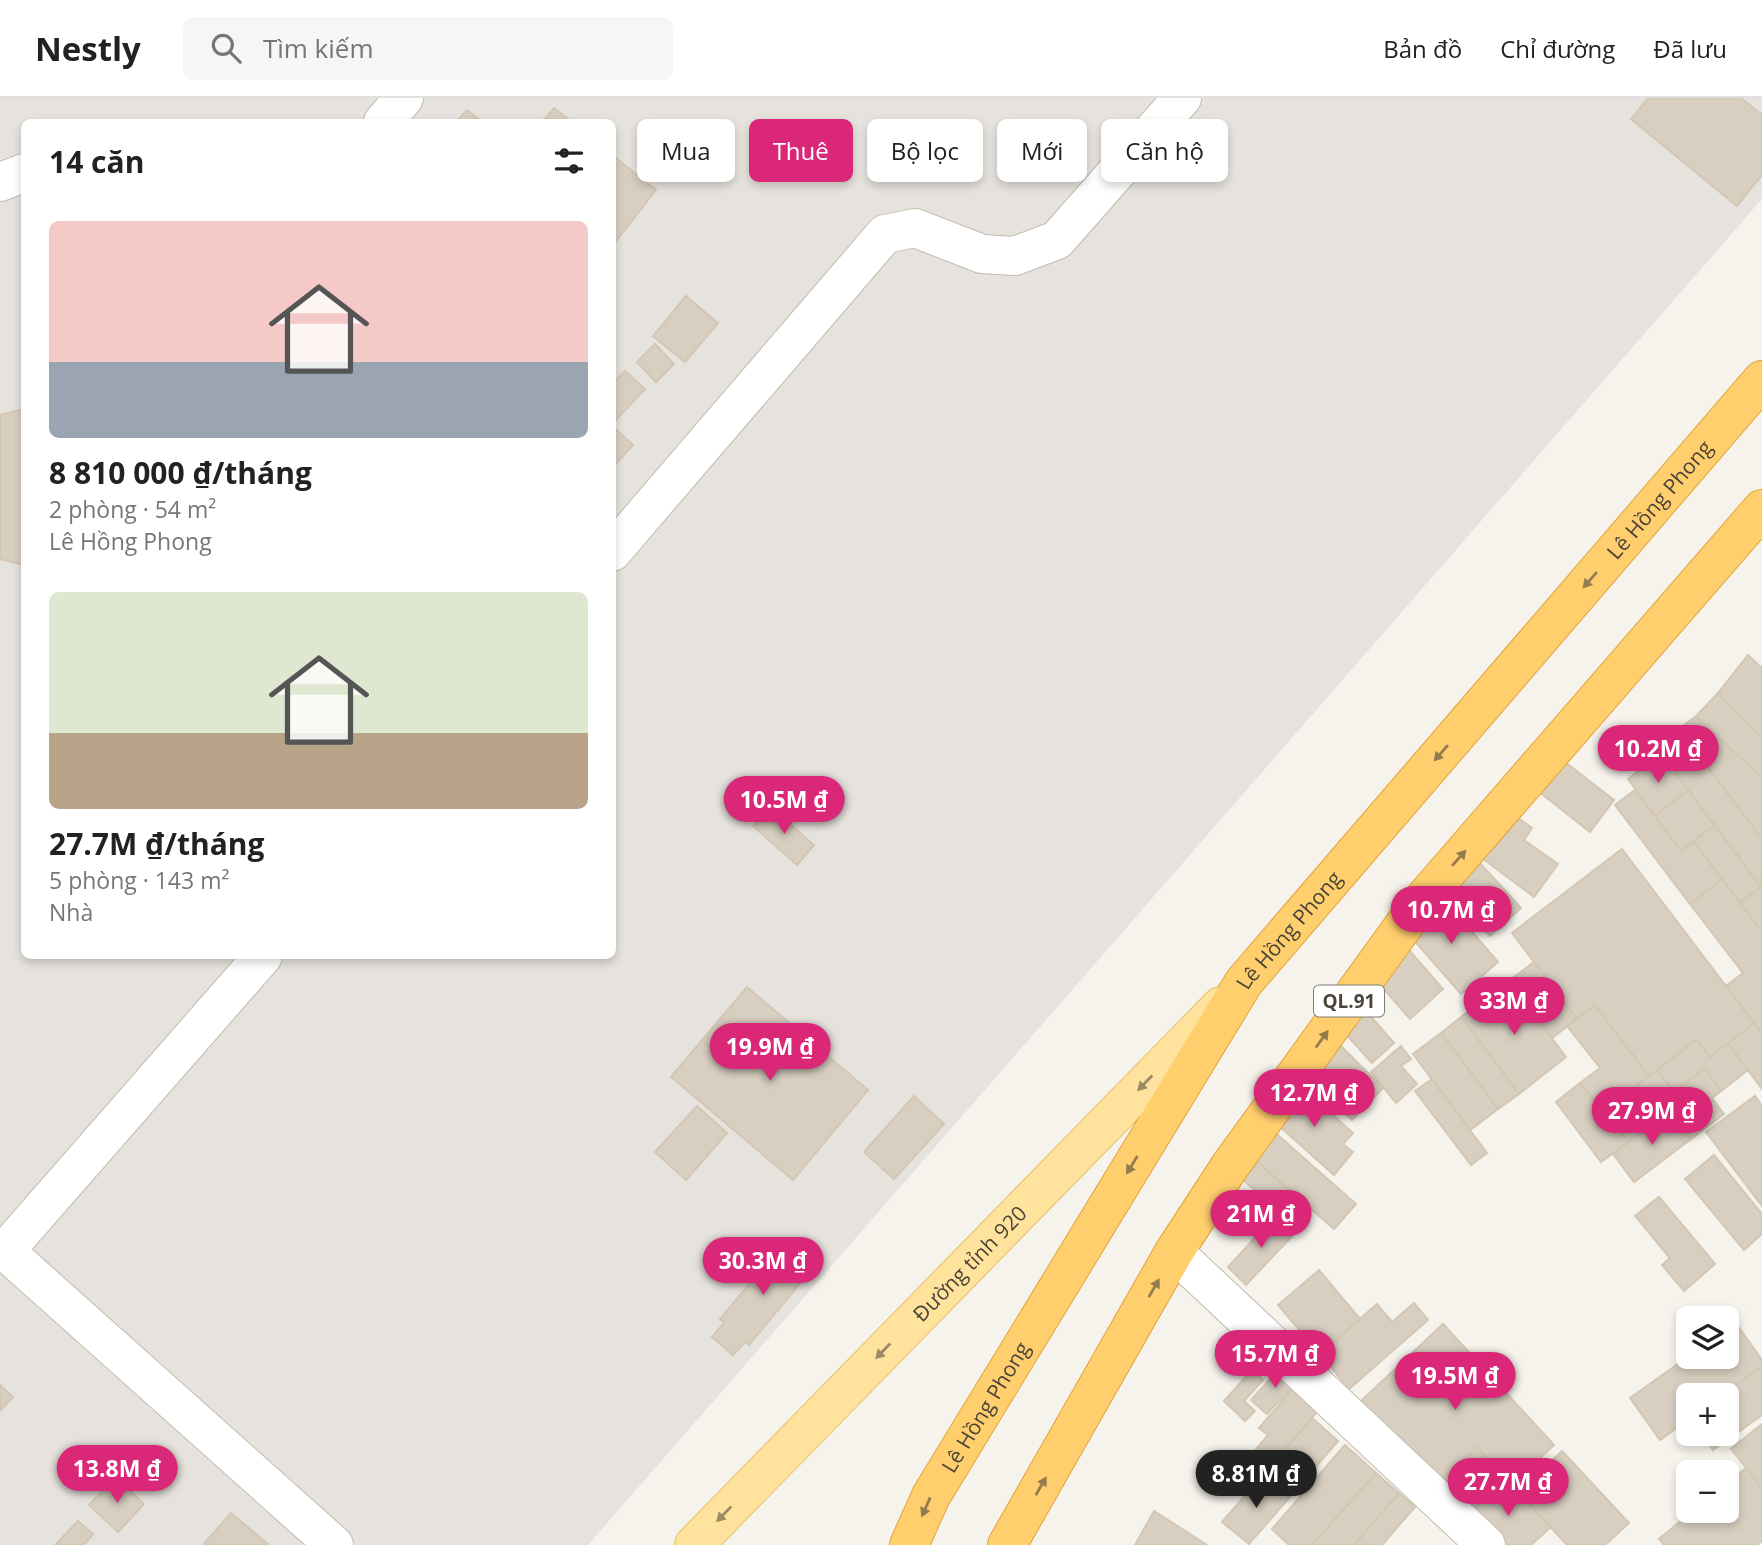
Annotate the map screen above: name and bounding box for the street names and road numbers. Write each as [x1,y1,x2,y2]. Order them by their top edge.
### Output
street label: Lê Hồng Phong [1600,434,1718,565]
street label: Lê Hồng Phong [1229,865,1348,994]
road number: QL.91 [1314,986,1384,1016]
street label: Đường tỉnh 920 [906,1199,1033,1327]
street label: Lê Hồng Phong [935,1336,1036,1478]

